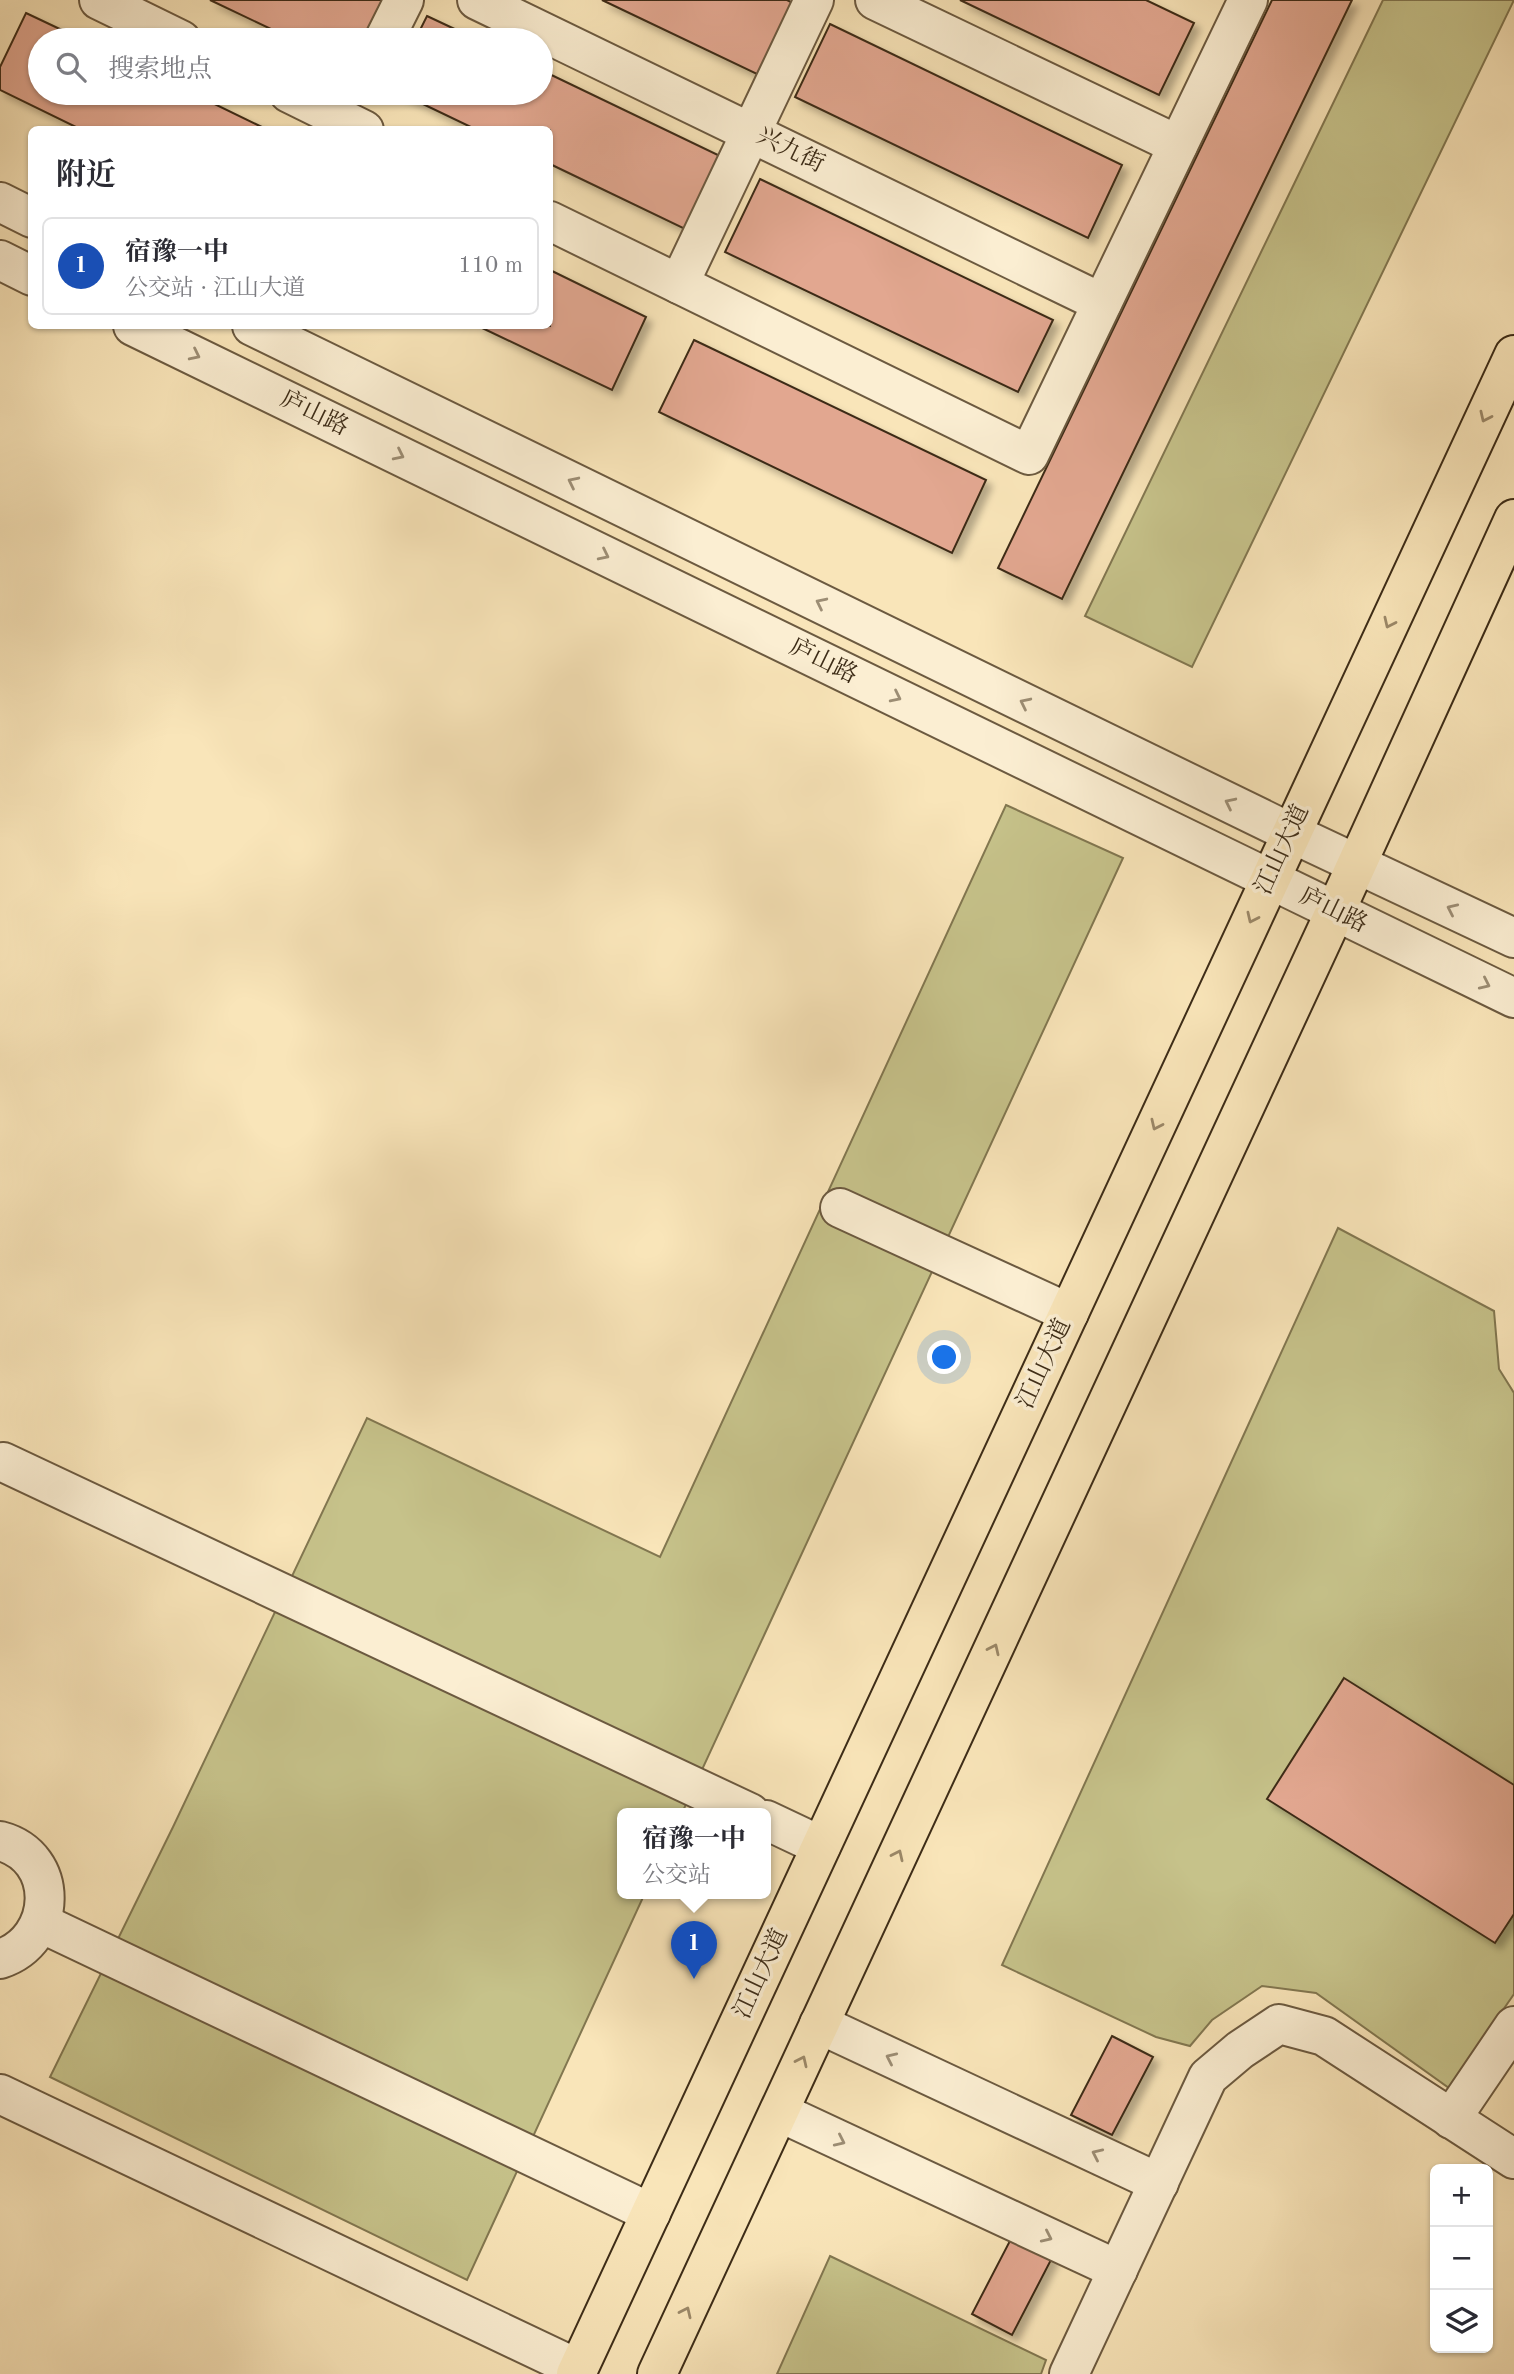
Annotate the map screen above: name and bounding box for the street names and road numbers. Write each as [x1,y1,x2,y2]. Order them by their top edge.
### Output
street label: 兴九街 [752,122,829,178]
street label: 庐山路 [276,385,353,441]
street label: 庐山路 [785,633,862,689]
street label: 江山大道 [1249,800,1314,899]
street label: 庐山路 [1295,882,1372,938]
street label: 江山大道 [1011,1314,1076,1413]
street label: 江山大道 [728,1924,793,2023]

